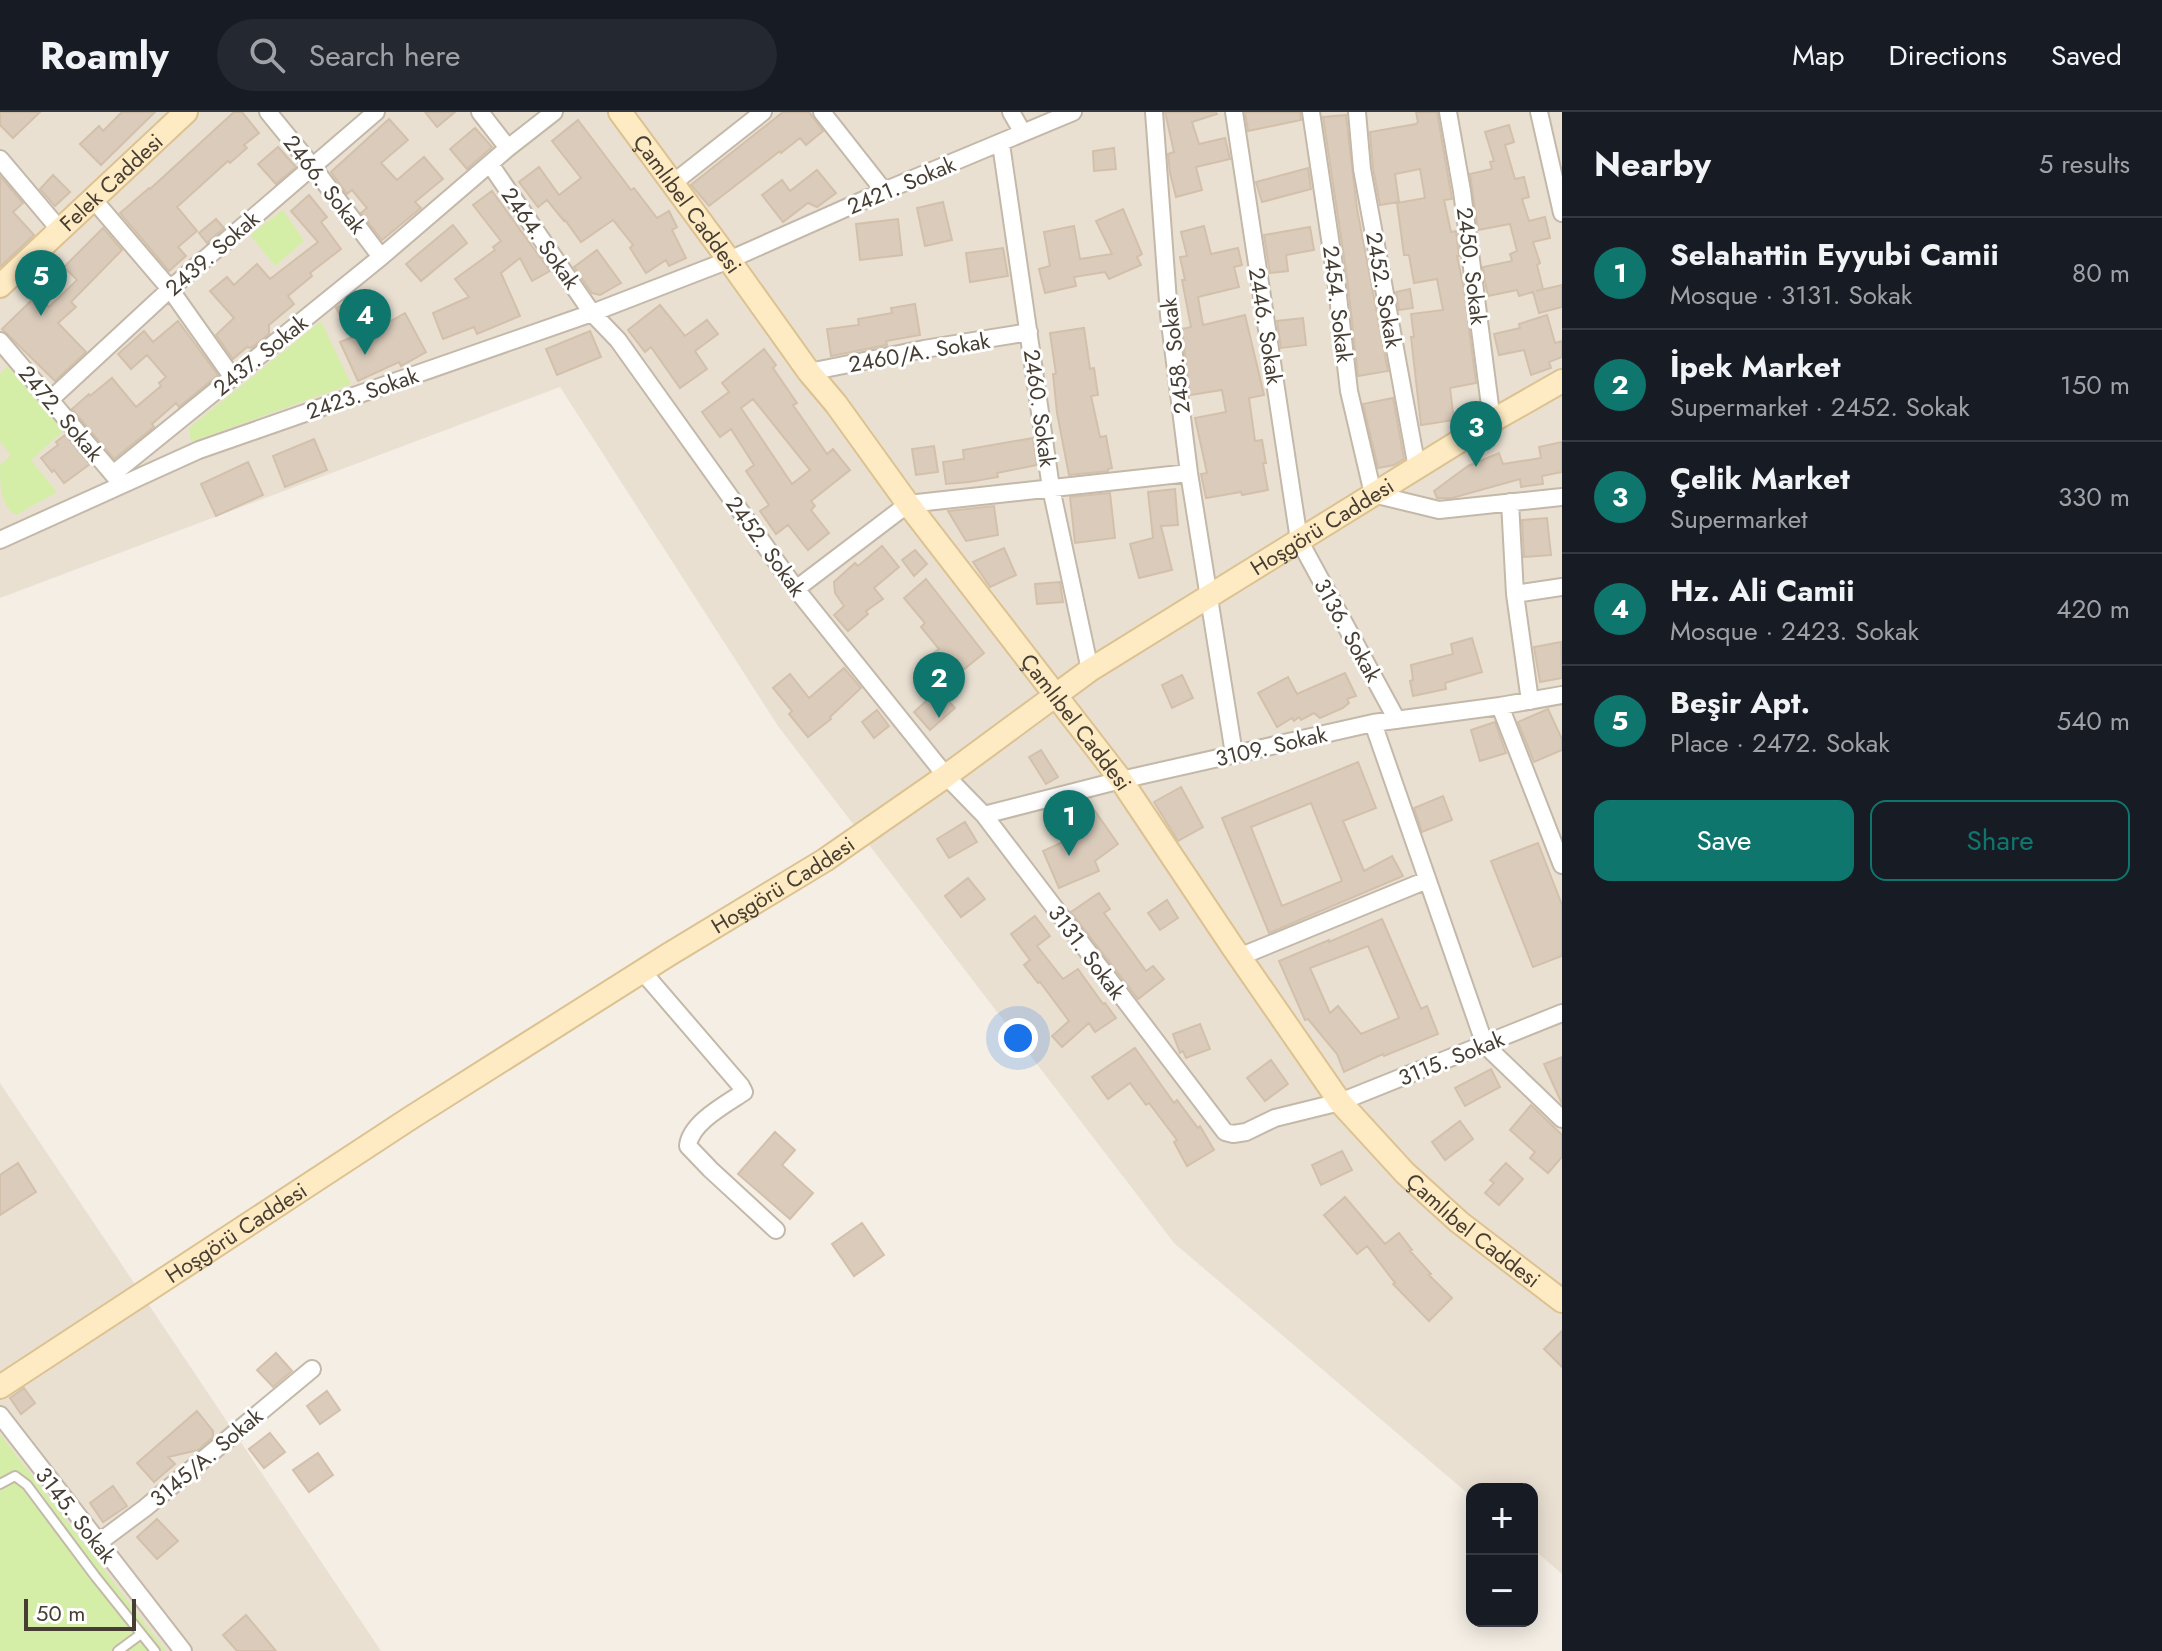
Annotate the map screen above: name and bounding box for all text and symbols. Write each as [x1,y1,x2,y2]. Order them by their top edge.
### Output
search box [217,19,777,91]
text: Roamly [40,28,169,83]
icon: search [245,33,289,77]
text: Search here [309,34,460,77]
text: Map [1792,35,1844,76]
text: Directions [1888,35,2007,76]
text: Saved [2051,35,2122,76]
street label: Felek Caddesi [52,126,170,239]
street label: 2466. Sokak [276,128,374,241]
street label: Çamlıbel Caddesi [626,128,750,280]
text: Nearby [1594,140,1711,189]
text: 5 results [2039,145,2130,183]
street label: 2421. Sokak [842,148,960,222]
street label: 2464. Sokak [494,180,588,296]
street label: 2439. Sokak [158,203,266,303]
street label: 2450. Sokak [1449,205,1495,327]
street label: 2452. Sokak [1358,229,1410,351]
text: Selahattin Eyyubi Camii [1670,233,1999,276]
street label: 2454. Sokak [1315,244,1361,365]
pin: 5 [15,250,67,316]
text: 1 [1613,254,1627,292]
text: 80 m [2072,254,2130,292]
street label: 2446. Sokak [1241,265,1291,387]
text: Mosque · 3131. Sokak [1670,276,1912,314]
pin: 4 [339,289,391,355]
street label: 2458. Sokak [1152,296,1198,416]
street label: 2437. Sokak [206,307,314,403]
street label: 2460/A. Sokak [846,324,992,380]
text: İpek Market [1670,345,1840,388]
street label: 2460. Sokak [1016,347,1064,469]
street label: 2472. Sokak [11,358,111,468]
street label: 2423. Sokak [302,359,423,427]
text: 2 [1611,366,1629,404]
text: 150 m [2060,366,2130,404]
text: Supermarket · 2452. Sokak [1670,388,1970,426]
pin: 3 [1450,401,1502,467]
text: Çelik Market [1670,457,1850,500]
street label: Hoşgörü Caddesi [1244,470,1400,583]
text: 3 [1612,478,1628,516]
text: 330 m [2058,478,2130,516]
street label: 2452. Sokak [719,489,814,603]
text: Supermarket [1670,500,1807,538]
text: Hz. Ali Camii [1670,569,1855,612]
street label: 3136. Sokak [1306,572,1390,688]
text: 4 [1611,590,1629,628]
text: 420 m [2056,590,2130,628]
text: Mosque · 2423. Sokak [1670,612,1919,650]
street label: Çamlıbel Caddesi [1013,647,1140,797]
pin: 2 [913,652,965,718]
text: Beşir Apt. [1670,681,1810,724]
text: 5 [1612,702,1628,740]
text: 540 m [2056,702,2130,740]
street label: 3109. Sokak [1212,718,1330,774]
text: Place · 2472. Sokak [1670,724,1890,762]
pin: 1 [1043,790,1095,856]
button: Save [1594,800,1854,881]
button: Share [1870,800,2130,881]
street label: Hoşgörü Caddesi [705,828,861,941]
street label: 3131. Sokak [1041,898,1133,1006]
your location [998,1018,1038,1058]
street label: 3115. Sokak [1393,1022,1509,1094]
street label: Çamlıbel Caddesi [1399,1165,1547,1295]
street label: Hoşgörü Caddesi [159,1174,313,1291]
street label: 3145/A. Sokak [143,1400,270,1514]
street label: 3145. Sokak [28,1460,124,1570]
map controls [1466,1483,1538,1627]
button: + [1466,1483,1538,1555]
button: − [1466,1555,1538,1627]
scale bar [24,1595,136,1631]
text: 50 m [36,1597,85,1629]

